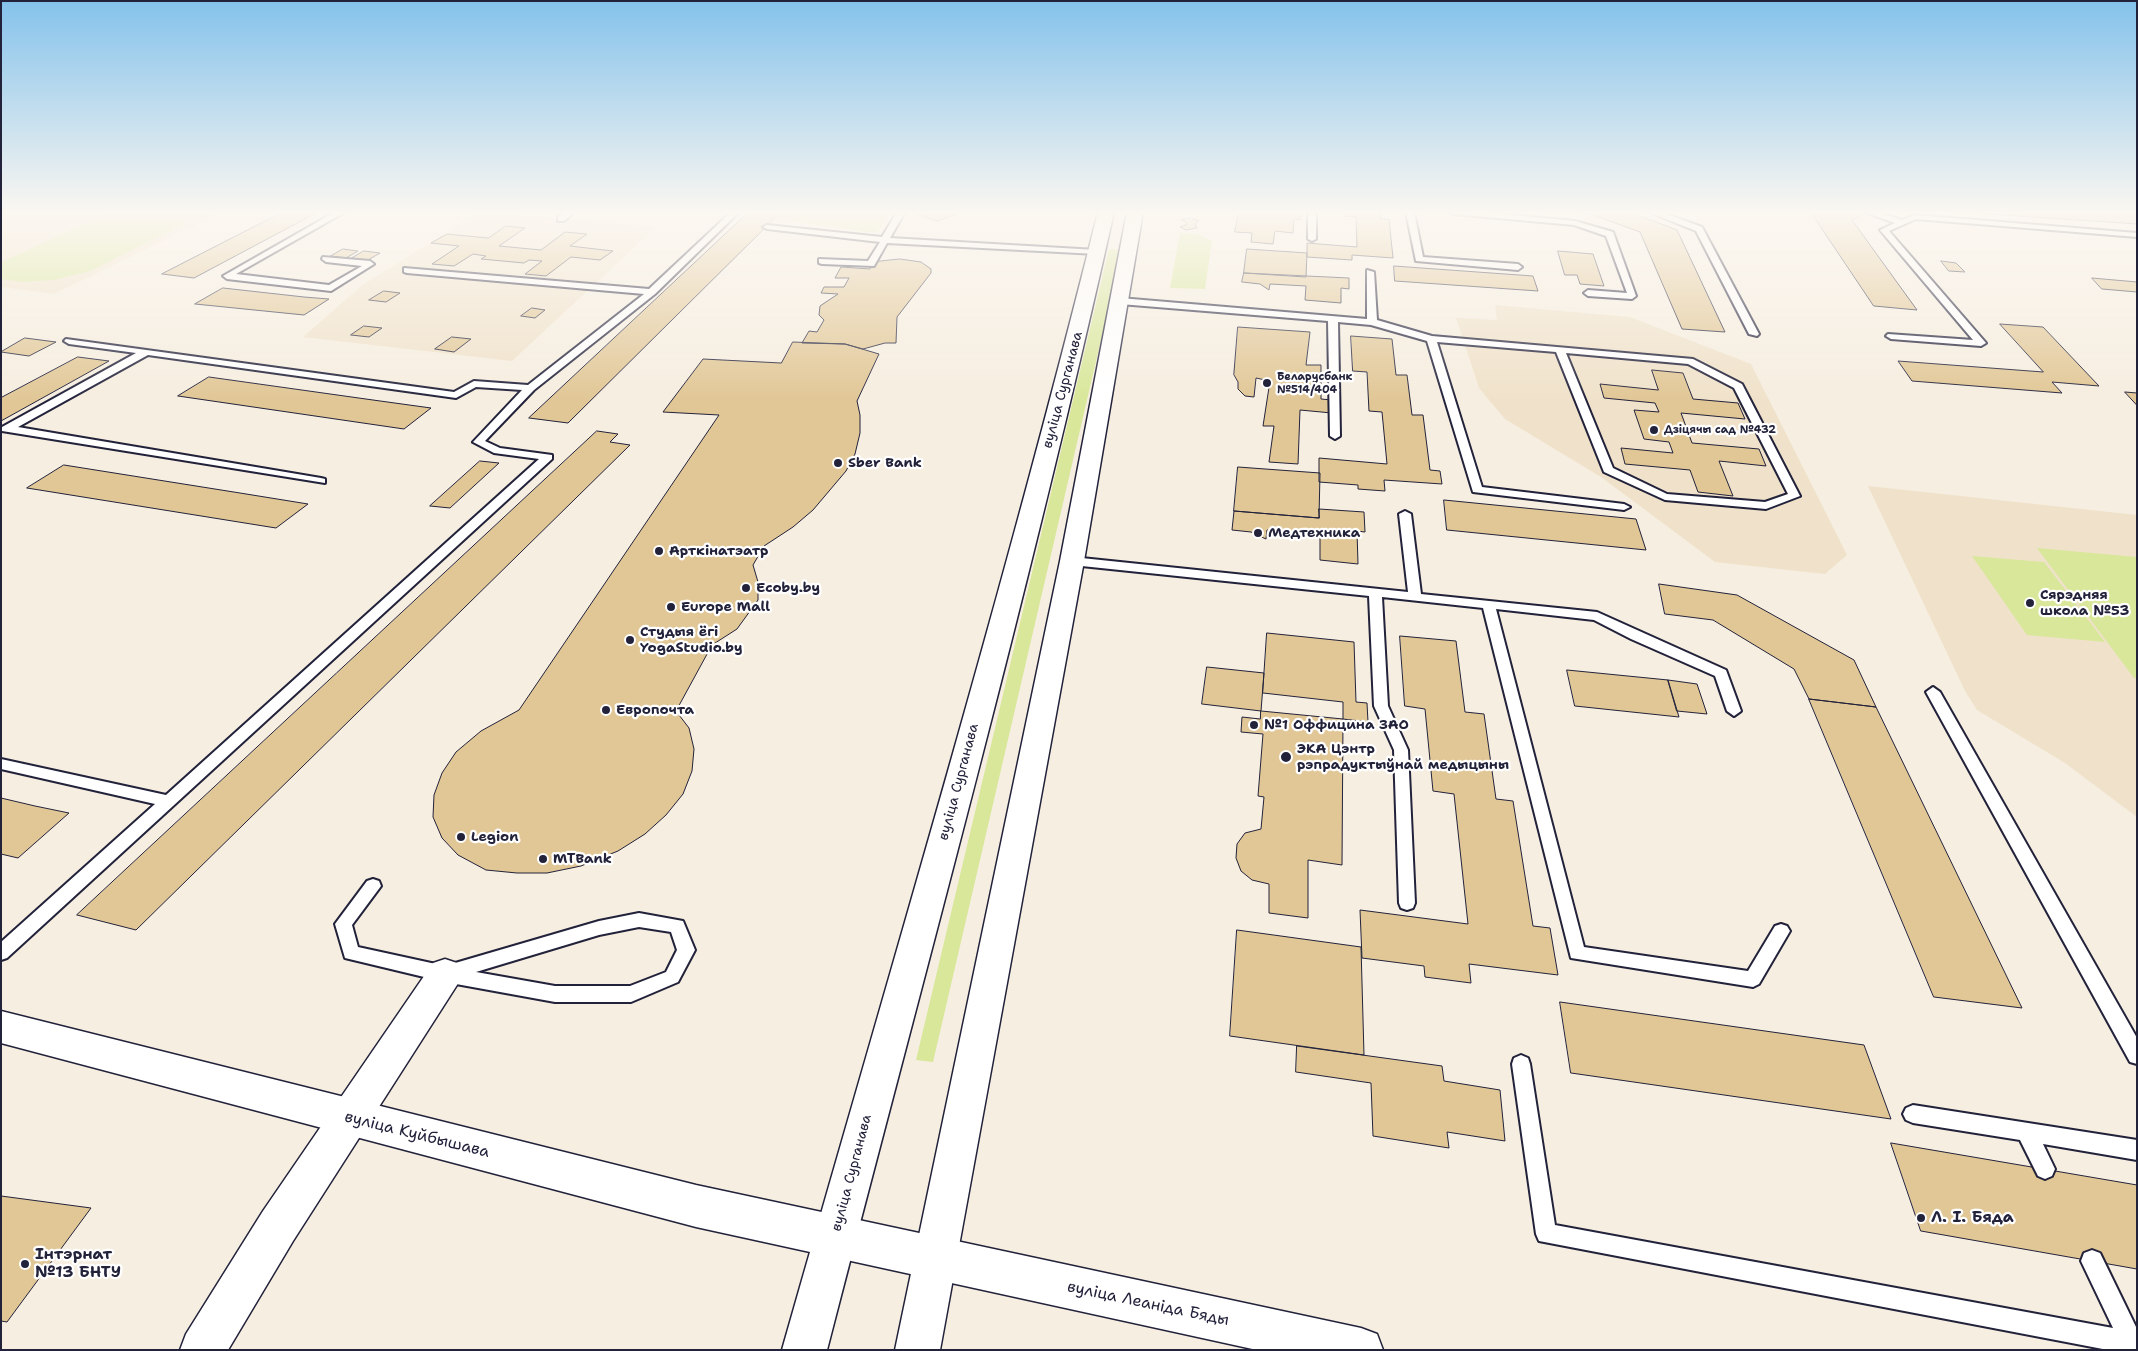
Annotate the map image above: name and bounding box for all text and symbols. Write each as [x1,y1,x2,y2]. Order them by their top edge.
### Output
street label: вуліца Сурганава [1039,330,1087,450]
place label: Беларусбанк №514/404 [1277,370,1353,396]
marker: Беларусбанк №514/404 [1261,377,1273,389]
place label: Дзіцячы сад №432 [1664,423,1776,437]
marker: Дзіцячы сад №432 [1648,424,1660,436]
place label: Sber Bank [848,455,922,471]
marker: Sber Bank [832,457,844,469]
place label: Медтехника [1268,525,1360,541]
marker: Медтехника [1252,527,1264,539]
place label: Арткінатэатр [669,543,768,559]
marker: Арткінатэатр [653,545,665,557]
place label: Ecoby.by [756,580,820,596]
marker: Ecoby.by [740,582,752,594]
place label: Сярэдняя школа №53 [2040,587,2129,620]
marker: Сярэдняя школа №53 [2024,597,2036,609]
place label: Europe Mall [681,599,770,615]
marker: Europe Mall [665,601,677,613]
place label: Студыя ёгі YogaStudio.by [640,624,743,656]
marker: Студыя ёгі YogaStudio.by [624,634,636,646]
place label: Европочта [616,702,694,718]
marker: Европочта [600,704,612,716]
place label: №1 Оффицина ЗАО [1264,717,1409,733]
marker: №1 Оффицина ЗАО [1248,719,1260,731]
street label: вуліца Сурганава [935,722,983,842]
place label: ЭКА Цэнтр рэпрадуктыўнай медыцыны [1297,741,1509,774]
marker: ЭКА Цэнтр рэпрадуктыўнай медыцыны [1279,750,1293,764]
place label: Legion [471,829,519,845]
marker: Legion [455,831,467,843]
place label: MTBank [553,851,612,867]
marker: MTBank [537,853,549,865]
street label: вуліца Куйбышава [342,1108,492,1162]
street label: вуліца Сурганава [828,1113,876,1233]
place label: Л. І. Бяда [1931,1208,2014,1228]
marker: Л. І. Бяда [1915,1212,1927,1224]
place label: Інтэрнат №13 БНТУ [35,1245,121,1283]
marker: Інтэрнат №13 БНТУ [19,1258,31,1270]
street label: вуліца Леаніда Бяды [1065,1277,1231,1331]

